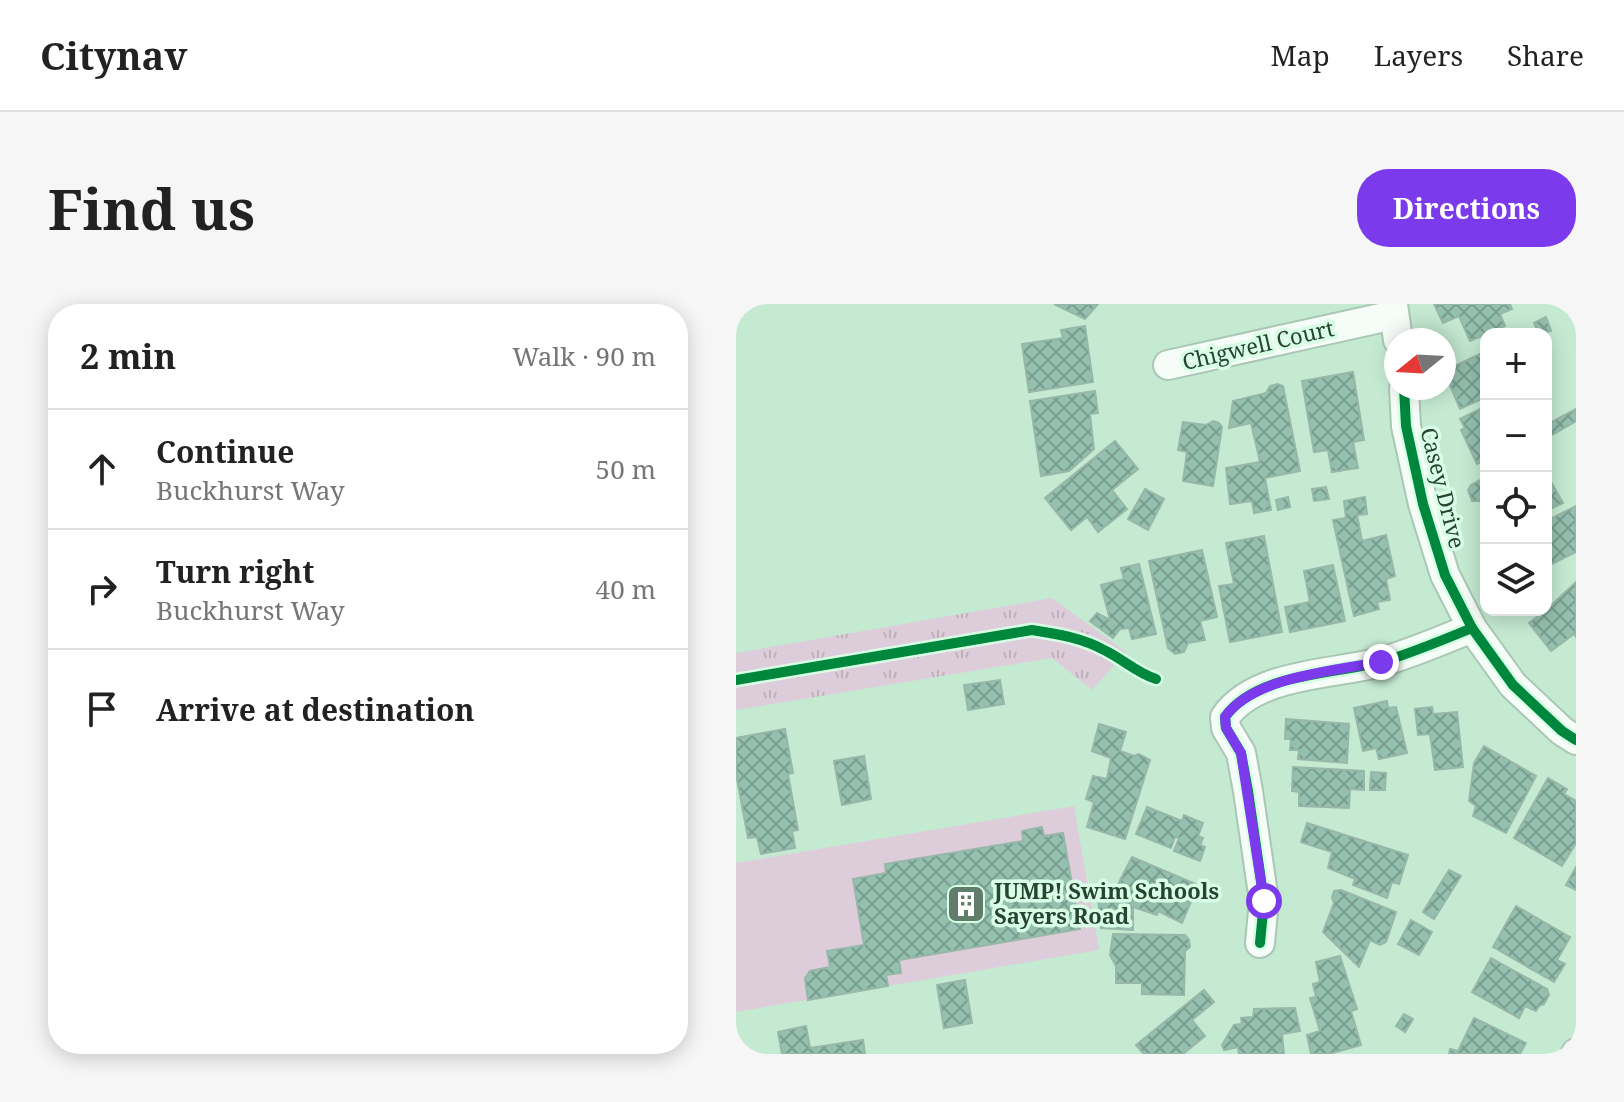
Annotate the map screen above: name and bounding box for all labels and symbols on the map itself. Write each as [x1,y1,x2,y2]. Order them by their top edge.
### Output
street label: Chigwell Court [1179,312,1337,376]
north arrow [1384,328,1456,400]
street label: Casey Drive [1414,424,1473,551]
route end [1363,644,1399,680]
place label: JUMP! Swim Schools Sayers Road [993,875,1219,930]
building icon: JUMP! Swim Schools Sayers Road [945,883,987,925]
route start [1246,883,1282,919]

